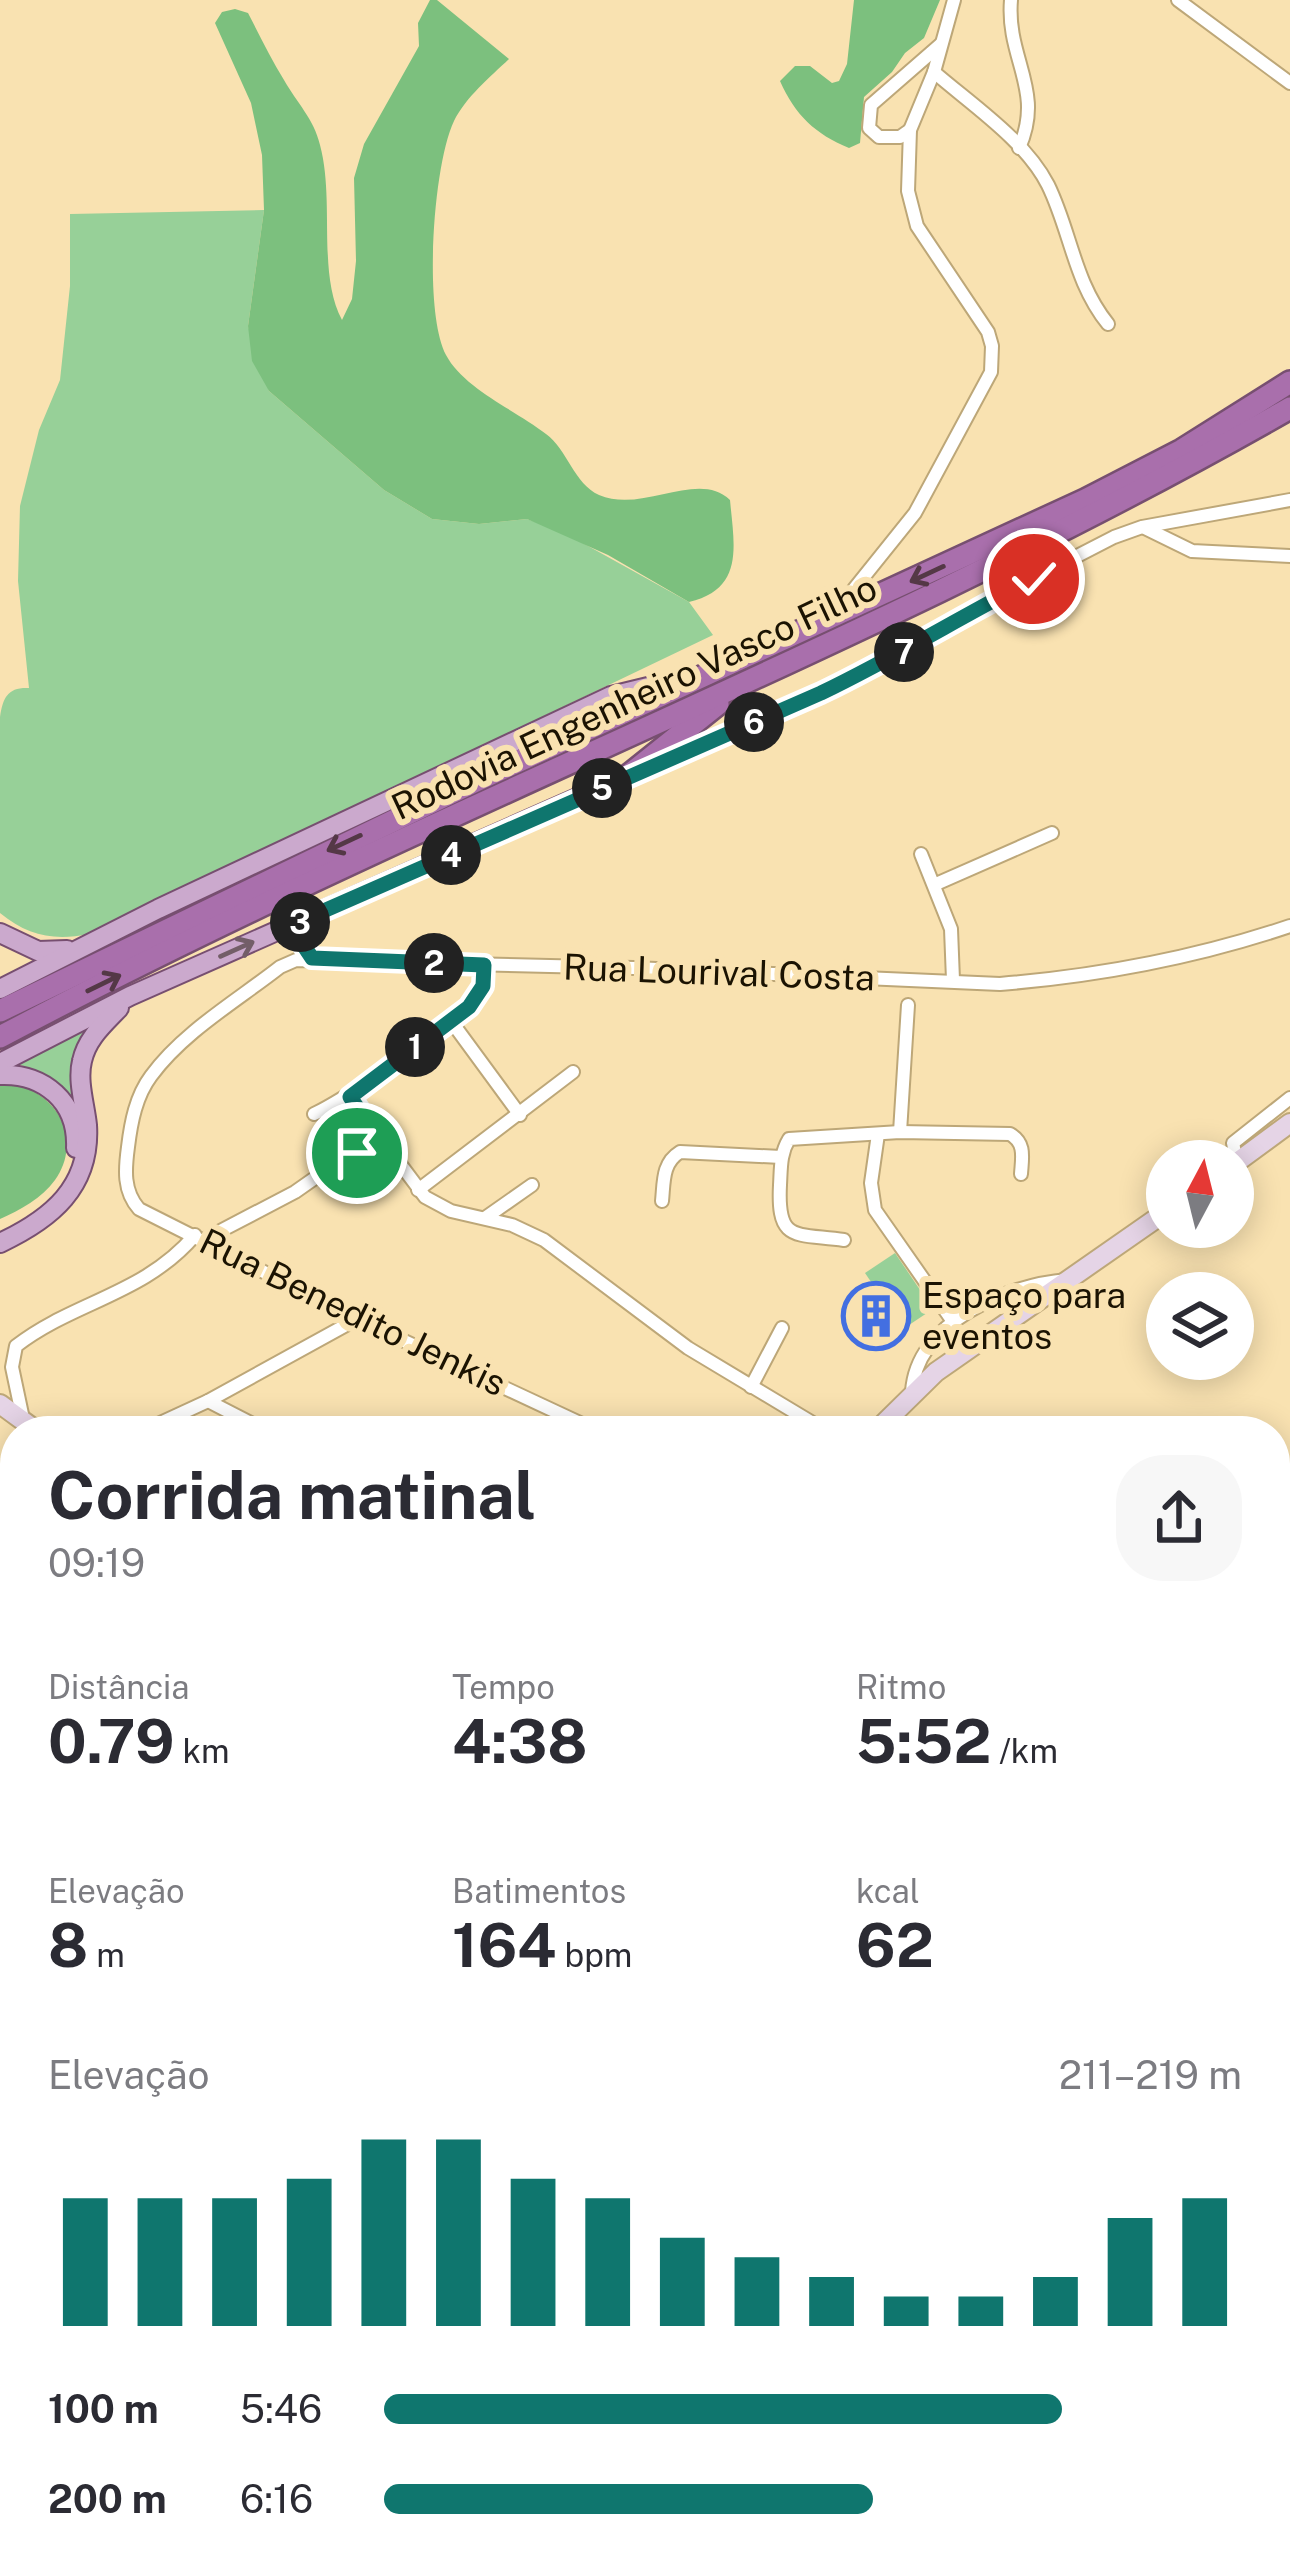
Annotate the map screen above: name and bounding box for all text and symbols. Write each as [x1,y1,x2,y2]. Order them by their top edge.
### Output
pin [983,528,1085,630]
icon: check [1001,546,1067,612]
one-way arrow [910,564,946,586]
street label: Rodovia Engenheiro Vasco Filho [385,566,883,828]
pin: 7 [874,622,934,682]
text: 7 [894,633,914,671]
pin: 6 [724,692,784,752]
text: 6 [743,703,765,741]
pin: 5 [572,758,632,818]
text: 5 [591,769,613,807]
pin: 4 [421,825,481,885]
one-way arrow [327,833,363,855]
text: 4 [440,836,462,874]
pin: 3 [270,892,330,952]
text: 3 [289,903,311,941]
pin: 2 [404,933,464,993]
one-way arrow [219,937,255,959]
text: 2 [424,944,444,982]
street label: Rua Lourival Costa [562,946,876,998]
one-way arrow [85,970,121,993]
pin: 1 [385,1017,445,1077]
text: 1 [408,1028,422,1066]
pin [306,1102,408,1204]
icon: arrive [324,1120,390,1186]
north arrow [1146,1140,1254,1248]
map controls [1146,1140,1254,1380]
street label: Rua Benedito Jenkis [193,1220,513,1404]
button: layers [1146,1272,1254,1380]
place label: Espaço para eventos [922,1274,1126,1357]
building icon: Espaço para eventos [841,1281,911,1351]
button: share [1116,1455,1242,1581]
text: Corrida matinal [48,1456,536,1534]
text: 09:19 [48,1540,145,1586]
text: Distância [48,1668,190,1706]
text: Tempo [452,1668,555,1706]
text: Ritmo [856,1668,946,1706]
text: 0.79 [48,1706,174,1777]
text: 4:38 [452,1706,588,1777]
text: 5:52 [856,1706,991,1777]
text: km [174,1732,230,1770]
text: /km [991,1732,1058,1770]
text: Elevação [48,1872,185,1910]
text: Batimentos [452,1872,626,1910]
text: kcal [856,1872,920,1910]
text: 8 [48,1910,88,1981]
text: 164 [452,1910,556,1981]
text: 62 [856,1910,934,1981]
text: m [88,1936,125,1974]
text: bpm [556,1936,632,1974]
text: Elevação [48,2052,210,2098]
text: 211–219 m [1059,2052,1242,2098]
text: 100 m [48,2386,159,2432]
text: 5:46 [240,2386,322,2432]
text: 200 m [48,2476,167,2522]
text: 6:16 [240,2476,313,2522]

